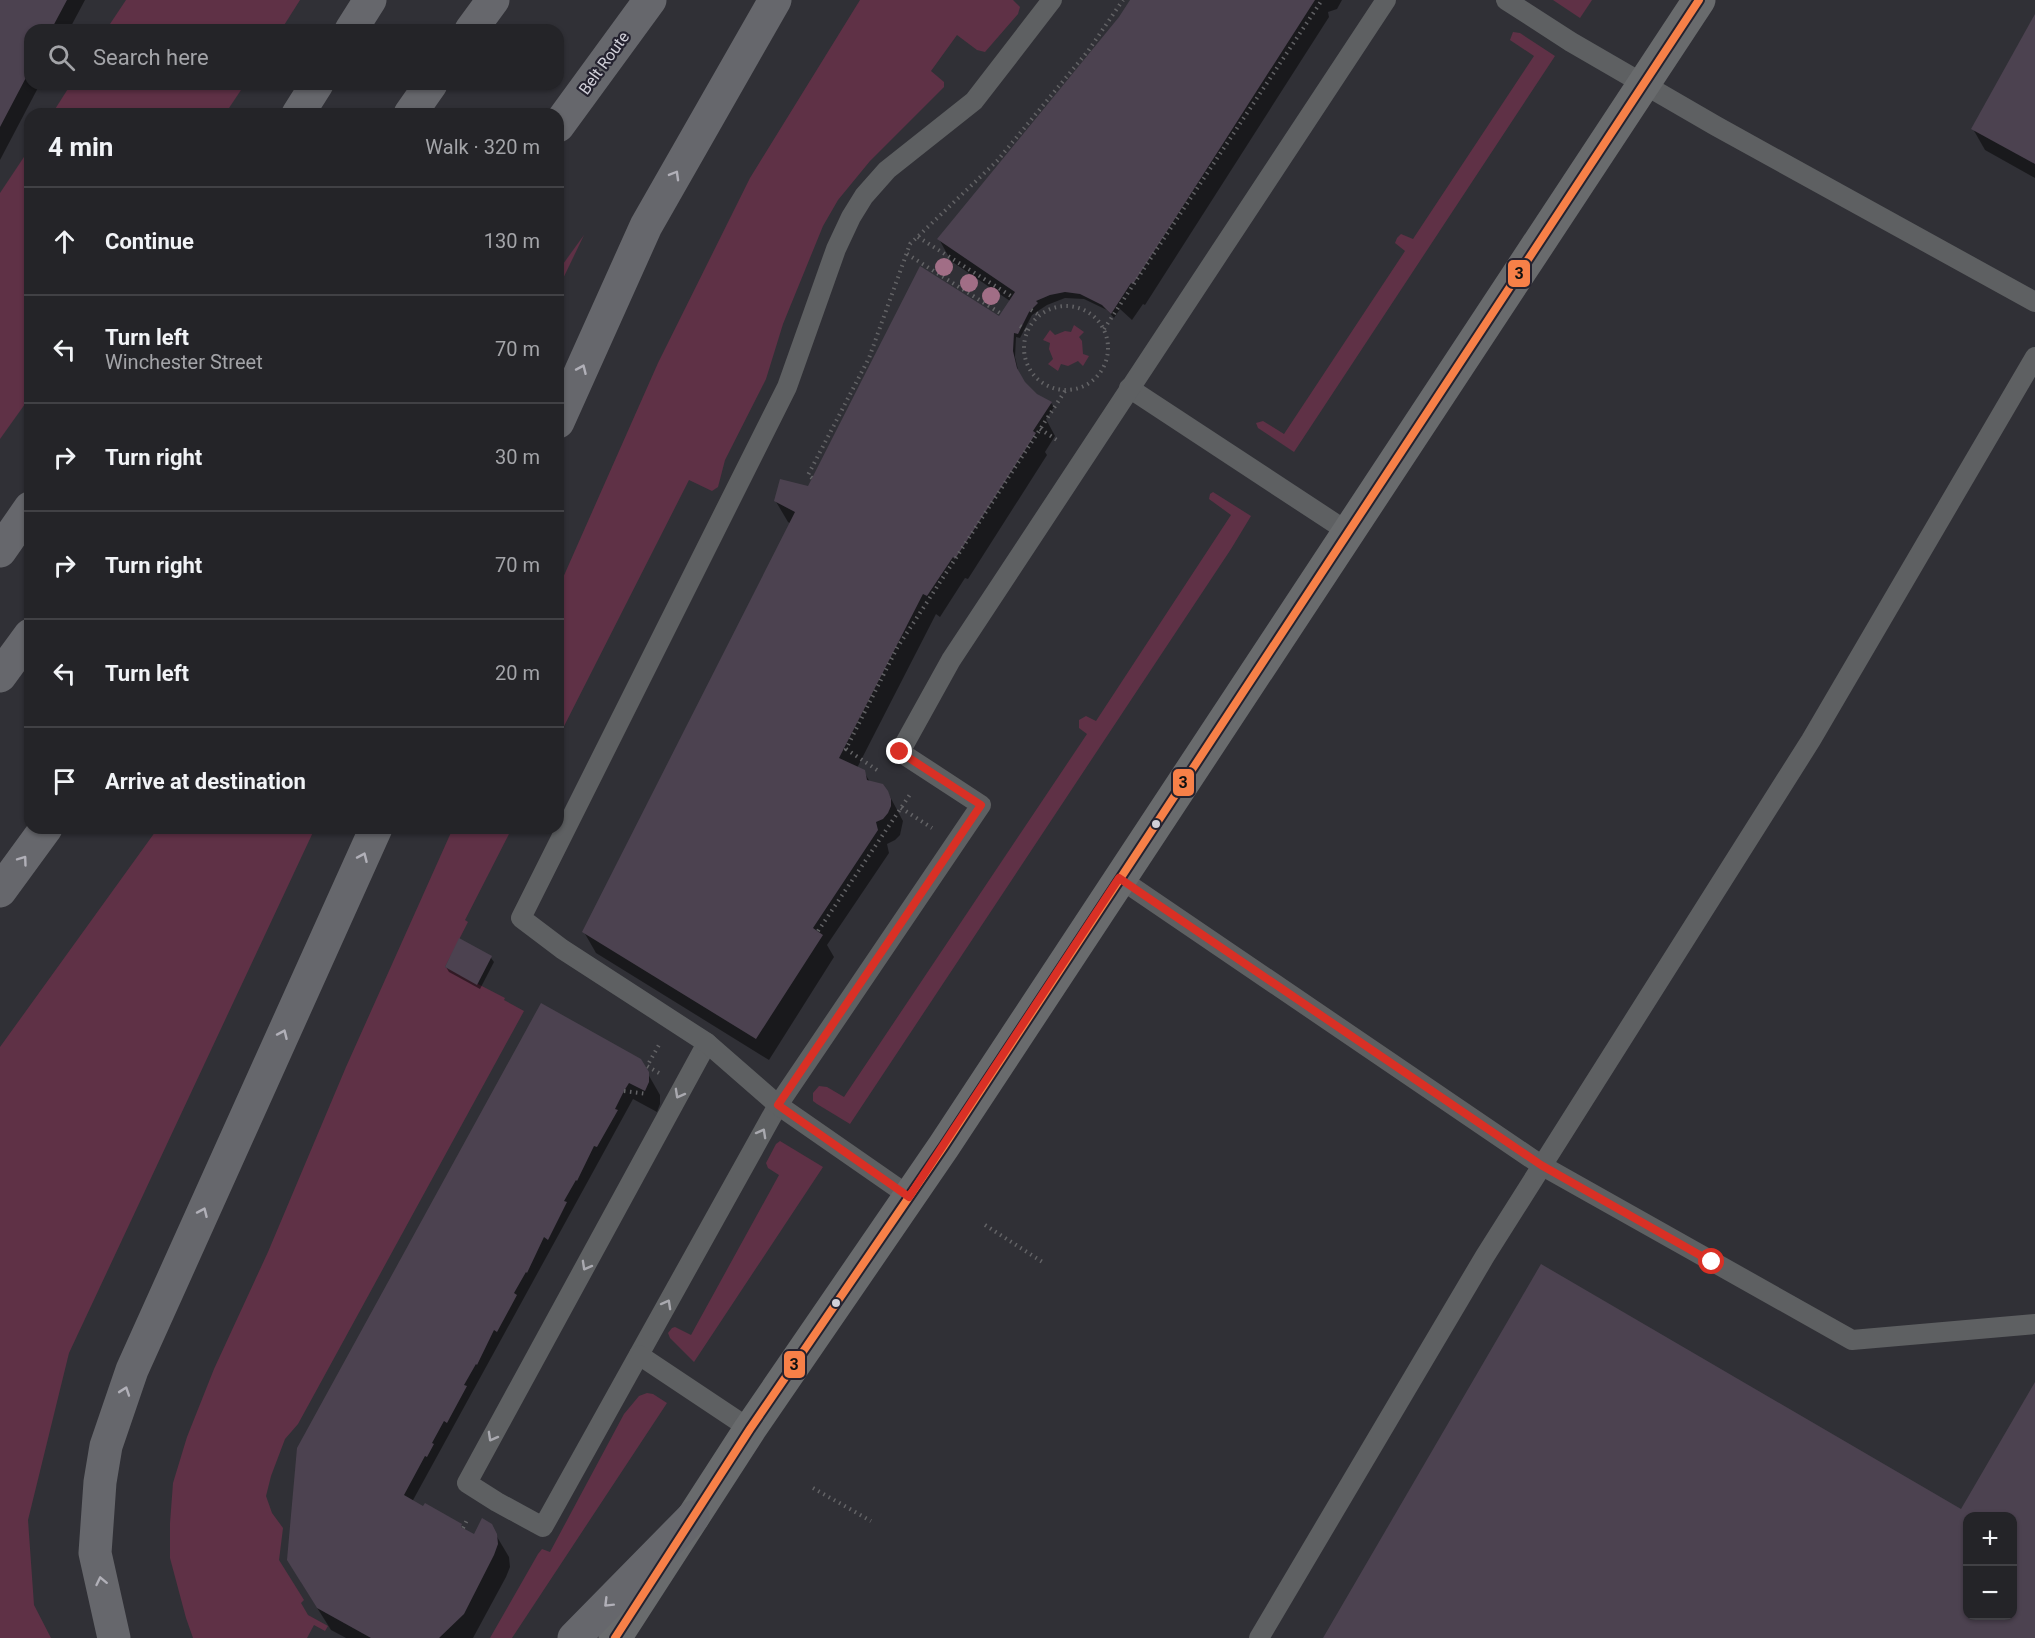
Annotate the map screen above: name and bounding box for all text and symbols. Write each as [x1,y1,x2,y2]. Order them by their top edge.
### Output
search box [24,24,564,90]
street label: Belt Route [575,28,633,98]
icon: search [45,41,78,74]
text: Search here [93,45,209,70]
text: 4 min [48,132,113,162]
text: Walk · 320 m [425,135,540,159]
one-way arrow [668,171,679,181]
icon: ahead [48,225,81,258]
text: Continue [105,229,194,254]
text: 130 m [484,229,540,253]
line badge: 3 [1507,259,1531,288]
text: 3 [1514,264,1524,283]
text: Turn left [105,325,189,350]
icon: left [48,333,81,366]
text: 70 m [495,337,540,361]
text: Winchester Street [105,350,263,374]
one-way arrow [575,364,587,375]
icon: right [48,441,81,474]
text: Turn right [105,445,202,470]
text: 30 m [495,445,540,469]
icon: right [48,549,81,582]
text: Turn right [105,553,202,578]
text: 70 m [495,553,540,577]
icon: left [48,657,81,690]
text: Turn left [105,661,189,686]
text: 20 m [495,661,540,685]
route end [886,738,912,764]
icon: arrive [48,765,81,798]
line badge: 3 [1172,768,1195,797]
text: Arrive at destination [105,769,306,794]
text: 3 [1178,773,1188,792]
unlabelled marker [1150,818,1162,830]
one-way arrow [356,852,368,863]
one-way arrow [16,855,27,866]
one-way arrow [276,1030,288,1041]
one-way arrow [675,1088,686,1099]
one-way arrow [755,1129,766,1139]
one-way arrow [196,1208,208,1219]
route start [1698,1248,1724,1274]
one-way arrow [582,1259,593,1270]
unlabelled marker [830,1297,842,1309]
one-way arrow [660,1299,671,1310]
line badge: 3 [783,1350,806,1379]
text: 3 [789,1355,799,1374]
one-way arrow [118,1386,130,1397]
one-way arrow [488,1431,499,1441]
map controls [1963,1512,2017,1620]
button: + [1963,1512,2017,1566]
button: − [1963,1566,2017,1620]
one-way arrow [95,1576,108,1586]
one-way arrow [604,1597,615,1607]

